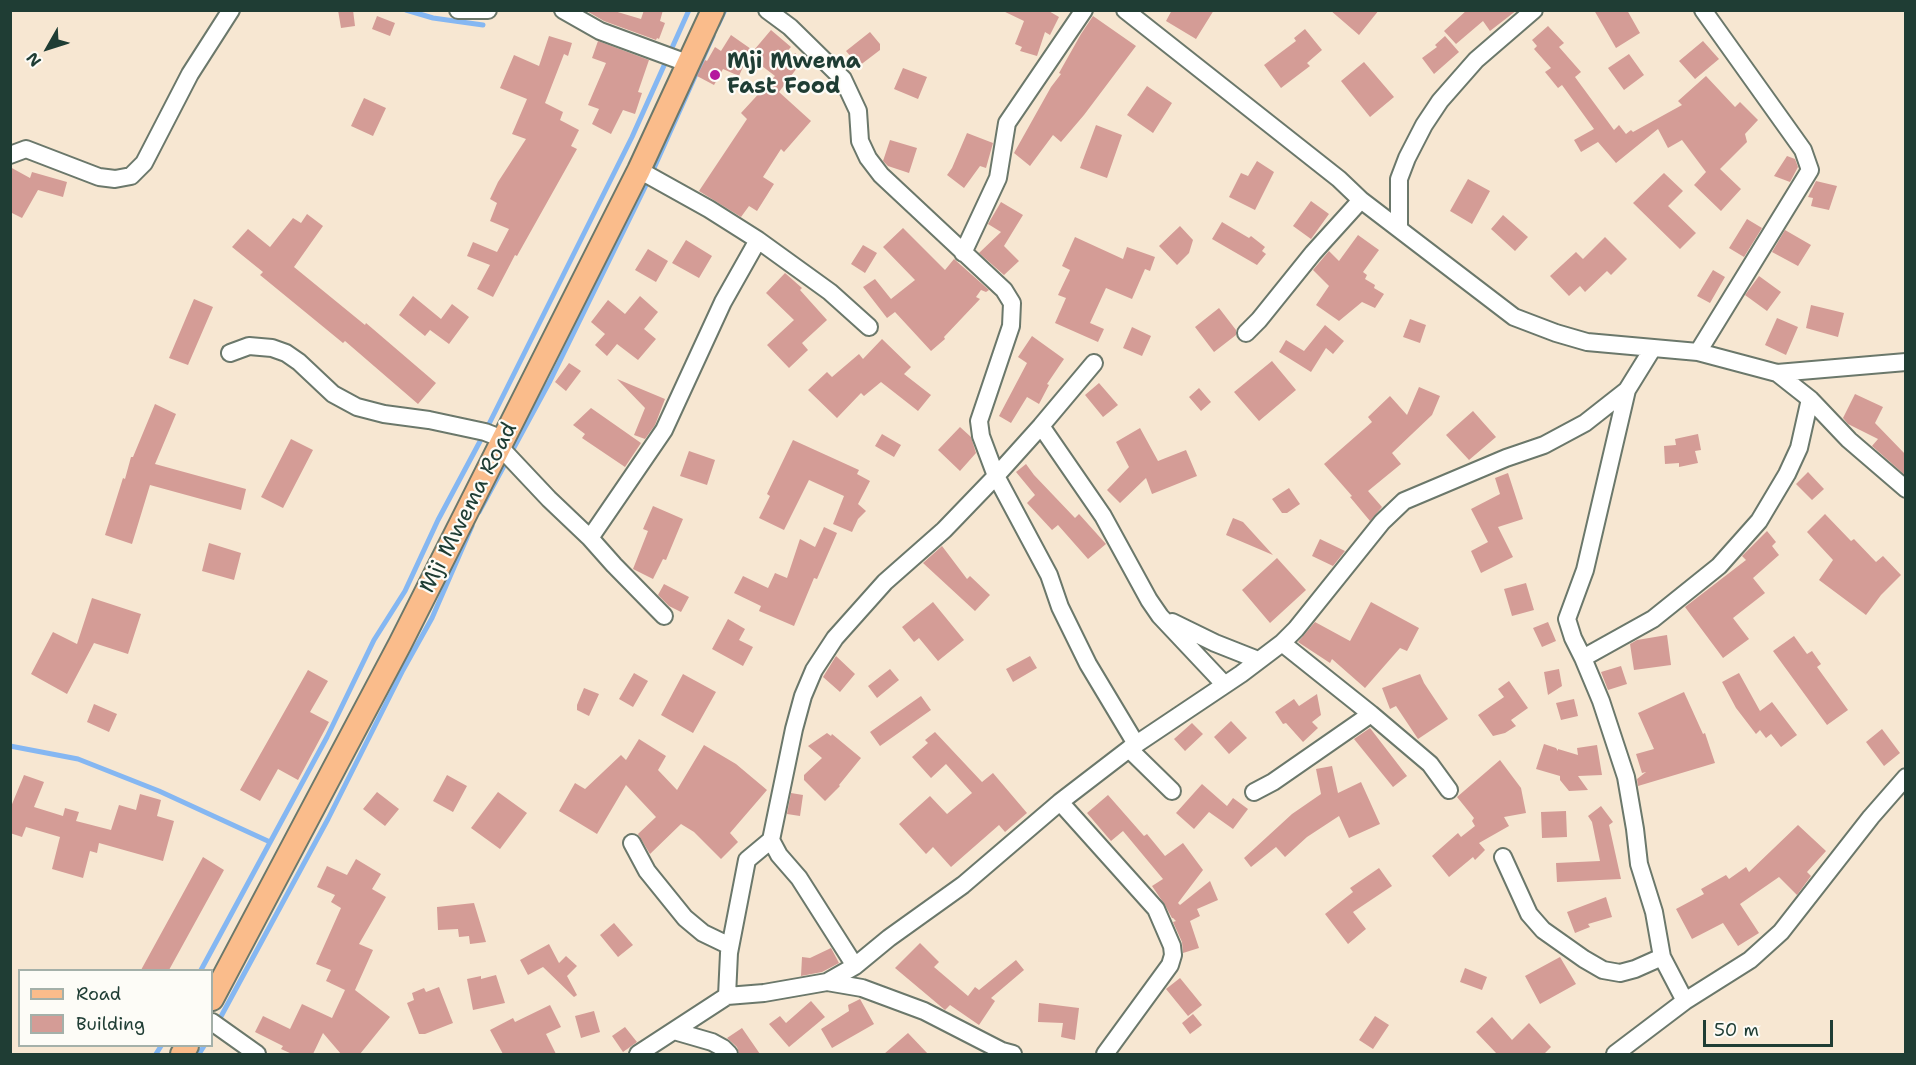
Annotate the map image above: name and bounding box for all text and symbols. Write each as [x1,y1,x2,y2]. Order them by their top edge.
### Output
north arrow [18,18,78,78]
text: N [21,48,46,71]
place label: Mji Mwema Fast Food [727,49,861,100]
marker: Mji Mwema Fast Food [708,68,722,82]
street label: Mji Mwema Road [415,418,523,598]
legend [18,969,213,1047]
text: Road [76,982,121,1006]
scale bar [1706,1008,1836,1046]
text: Building [76,1012,145,1036]
text: 50 m [1714,1018,1759,1042]

